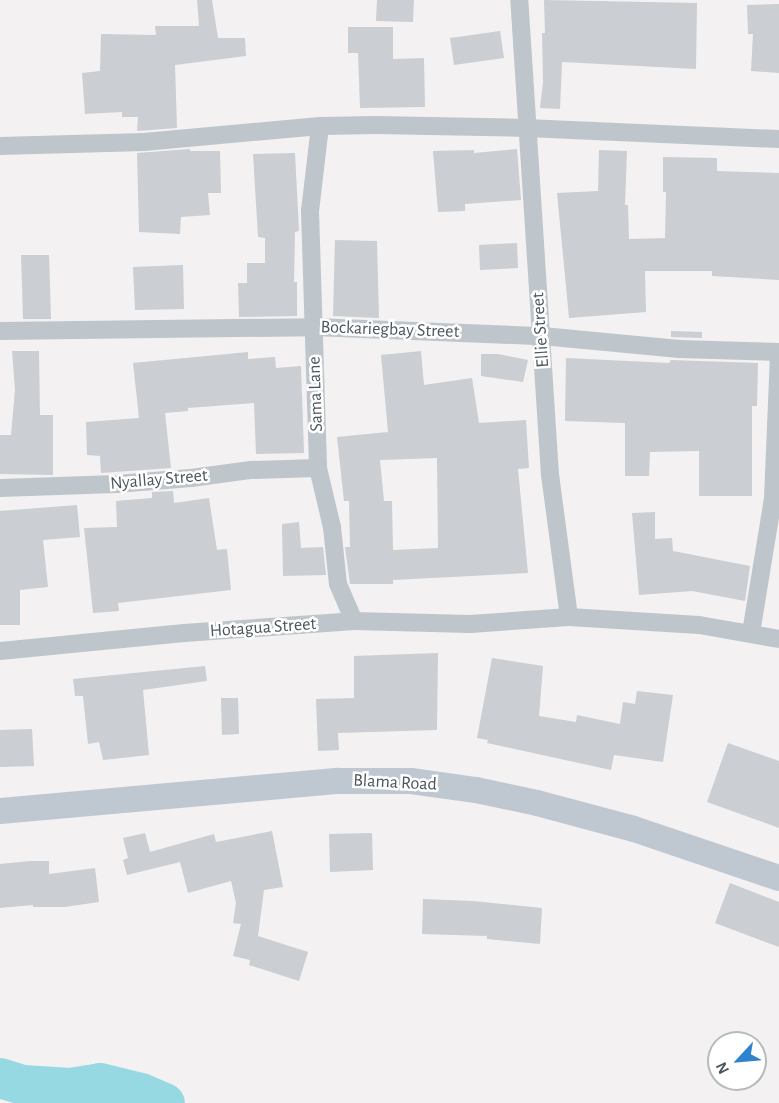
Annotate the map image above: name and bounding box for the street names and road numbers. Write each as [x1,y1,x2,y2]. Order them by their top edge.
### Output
street label: Ellie Street [528,292,554,368]
street label: Bockariegbay Street [320,317,460,343]
street label: Sama Lane [304,356,328,432]
street label: Nyallay Street [110,465,208,495]
street label: Hotagua Street [209,614,317,642]
street label: Blama Road [353,770,437,796]

